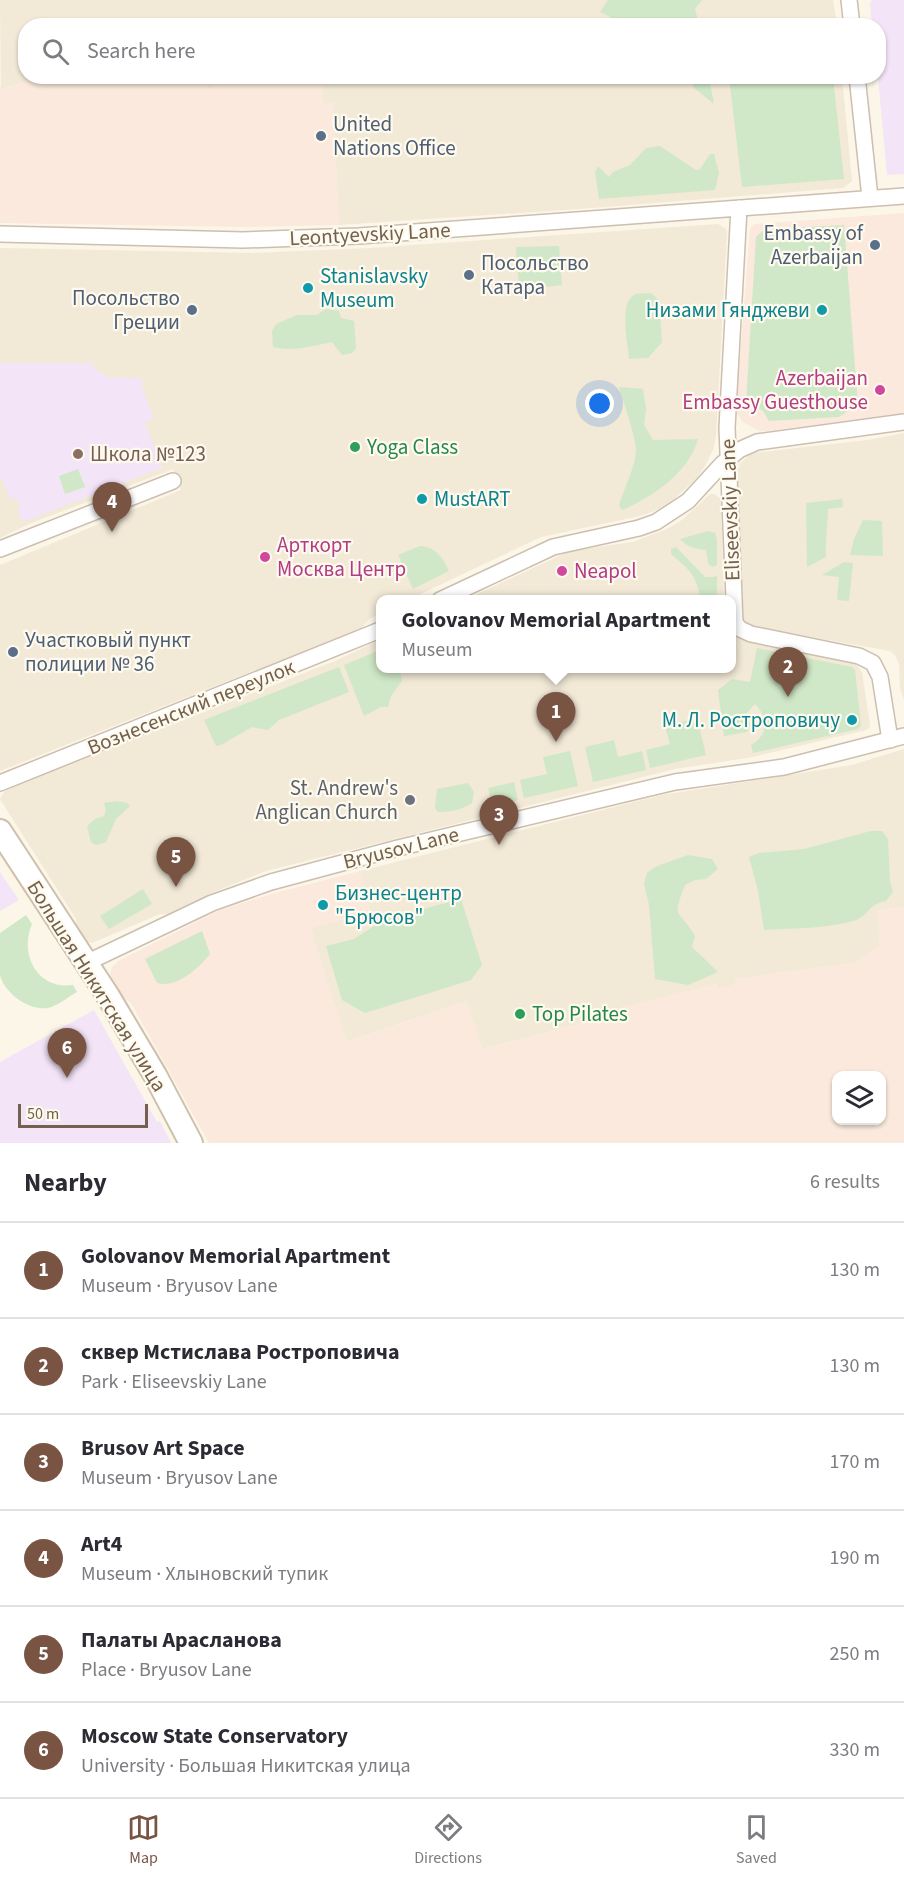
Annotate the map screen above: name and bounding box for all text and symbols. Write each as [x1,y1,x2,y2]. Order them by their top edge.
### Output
search box [18,18,886,84]
icon: search [39,35,72,68]
text: Search here [87,35,195,67]
place label: United Nations Office [333,109,456,163]
marker: United Nations Office [314,129,328,143]
street label: Leontyevskiy Lane [289,215,451,253]
place label: Embassy of Azerbaijan [764,218,864,272]
marker: Embassy of Azerbaijan [868,238,882,252]
place label: Посольство Катара [481,248,589,302]
place label: Stanislavsky Museum [320,261,428,315]
marker: Посольство Катара [462,268,476,282]
marker: Stanislavsky Museum [301,281,315,295]
place label: Посольство Греции [72,283,180,337]
place label: Низами Гянджеви [646,295,810,325]
marker: Посольство Греции [185,303,199,317]
marker: Низами Гянджеви [815,303,829,317]
place label: Azerbaijan Embassy Guesthouse [682,363,868,417]
marker: Azerbaijan Embassy Guesthouse [873,383,887,397]
your location [585,389,614,418]
place label: Yoga Class [366,432,458,462]
street label: Eliseevskiy Lane [713,438,747,582]
place label: Школа №123 [90,439,206,469]
marker: Yoga Class [348,440,362,454]
marker: Школа №123 [71,447,85,461]
pin: 4 [92,482,132,532]
place label: MustART [434,484,511,514]
marker: MustART [415,492,429,506]
place label: Арткорт Москва Центр [277,530,406,584]
marker: Арткорт Москва Центр [258,550,272,564]
place label: Neapol [574,556,637,586]
marker: Neapol [555,564,569,578]
popup [376,595,736,673]
text: Golovanov Memorial Apartment [401,604,711,636]
place label: Участковый пункт полиции № 36 [25,625,191,679]
text: Museum [401,636,473,664]
marker: Участковый пункт полиции № 36 [6,645,20,659]
pin: 2 [768,648,808,697]
street label: Вознесенский переулок [83,651,300,762]
pin: 1 [536,692,576,742]
place label: М. Л. Ростроповичу [662,705,840,735]
marker: М. Л. Ростроповичу [845,713,859,727]
place label: St. Andrew's Anglican Church [255,773,398,827]
marker: St. Andrew's Anglican Church [403,793,417,807]
pin: 3 [480,796,518,845]
street label: Bryusov Lane [340,819,462,877]
pin: 5 [156,838,195,887]
street label: Большая Никитская улица [20,875,174,1097]
place label: Бизнес-центр "Брюсов" [335,878,462,932]
marker: Бизнес-центр "Брюсов" [316,898,330,912]
place label: Top Pilates [532,999,628,1029]
marker: Top Pilates [513,1007,527,1021]
pin: 6 [48,1028,86,1078]
map controls [832,1071,886,1125]
button: layers [832,1071,886,1125]
scale bar [18,1101,148,1128]
text: 50 m [27,1103,59,1125]
text: Nearby [24,1164,107,1201]
text: 6 results [810,1168,880,1196]
text: Golovanov Memorial Apartment [81,1240,390,1272]
text: 1 [38,1256,49,1284]
text: 130 m [830,1256,880,1284]
text: Museum · Bryusov Lane [81,1272,278,1300]
text: сквер Мстислава Ростроповича [81,1336,400,1368]
text: 2 [38,1352,49,1380]
text: 130 m [830,1352,880,1380]
text: Park · Eliseevskiy Lane [81,1368,267,1396]
text: Brusov Art Space [81,1432,245,1464]
text: 3 [38,1448,49,1476]
text: 170 m [830,1448,880,1476]
text: Museum · Bryusov Lane [81,1464,278,1492]
text: Art4 [81,1528,122,1560]
text: 4 [38,1544,49,1572]
text: 190 m [830,1544,880,1572]
text: Museum · Хлыновский тупик [81,1560,328,1588]
text: Палаты Арасланова [81,1624,282,1656]
text: 5 [38,1640,49,1668]
text: 250 m [830,1640,880,1668]
text: Place · Bryusov Lane [81,1656,252,1684]
text: Moscow State Conservatory [81,1720,348,1752]
text: 6 [38,1736,49,1764]
text: 330 m [830,1736,880,1764]
text: University · Большая Никитская улица [81,1752,411,1780]
tab: Map [127,1811,160,1869]
tab: Directions [414,1811,482,1869]
tab: Saved [736,1811,777,1869]

